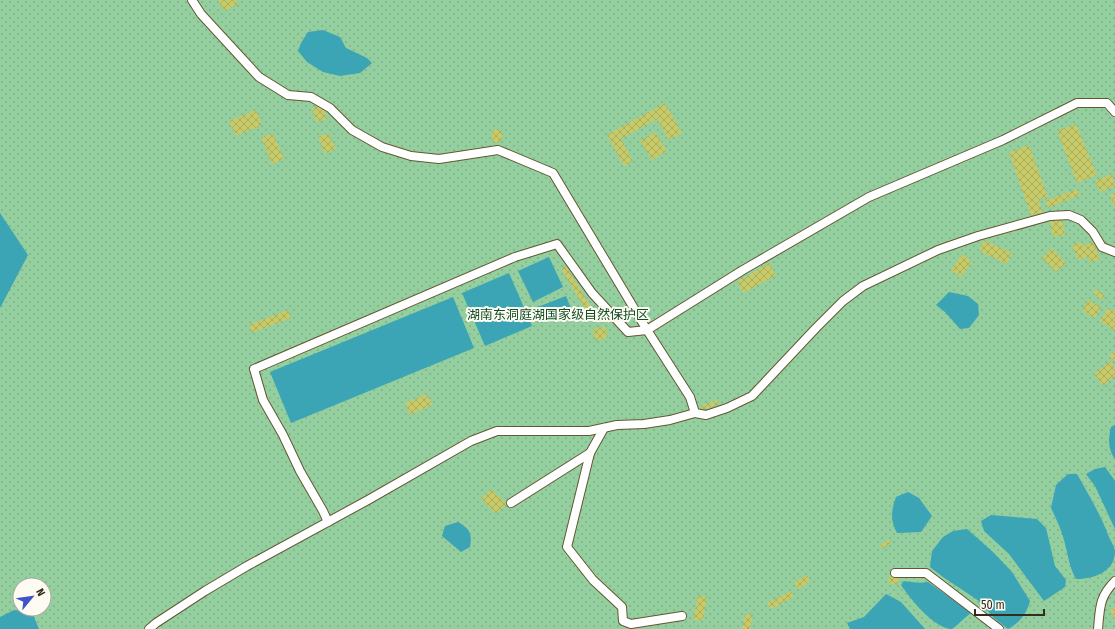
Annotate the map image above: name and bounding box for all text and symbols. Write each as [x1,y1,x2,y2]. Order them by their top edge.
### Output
park label: 湖南东洞庭湖国家级自然保护区 [467,307,649,322]
north arrow [12,577,52,617]
text: N [33,586,48,598]
scale bar [975,591,1044,617]
text: 50 m [981,598,1005,612]

